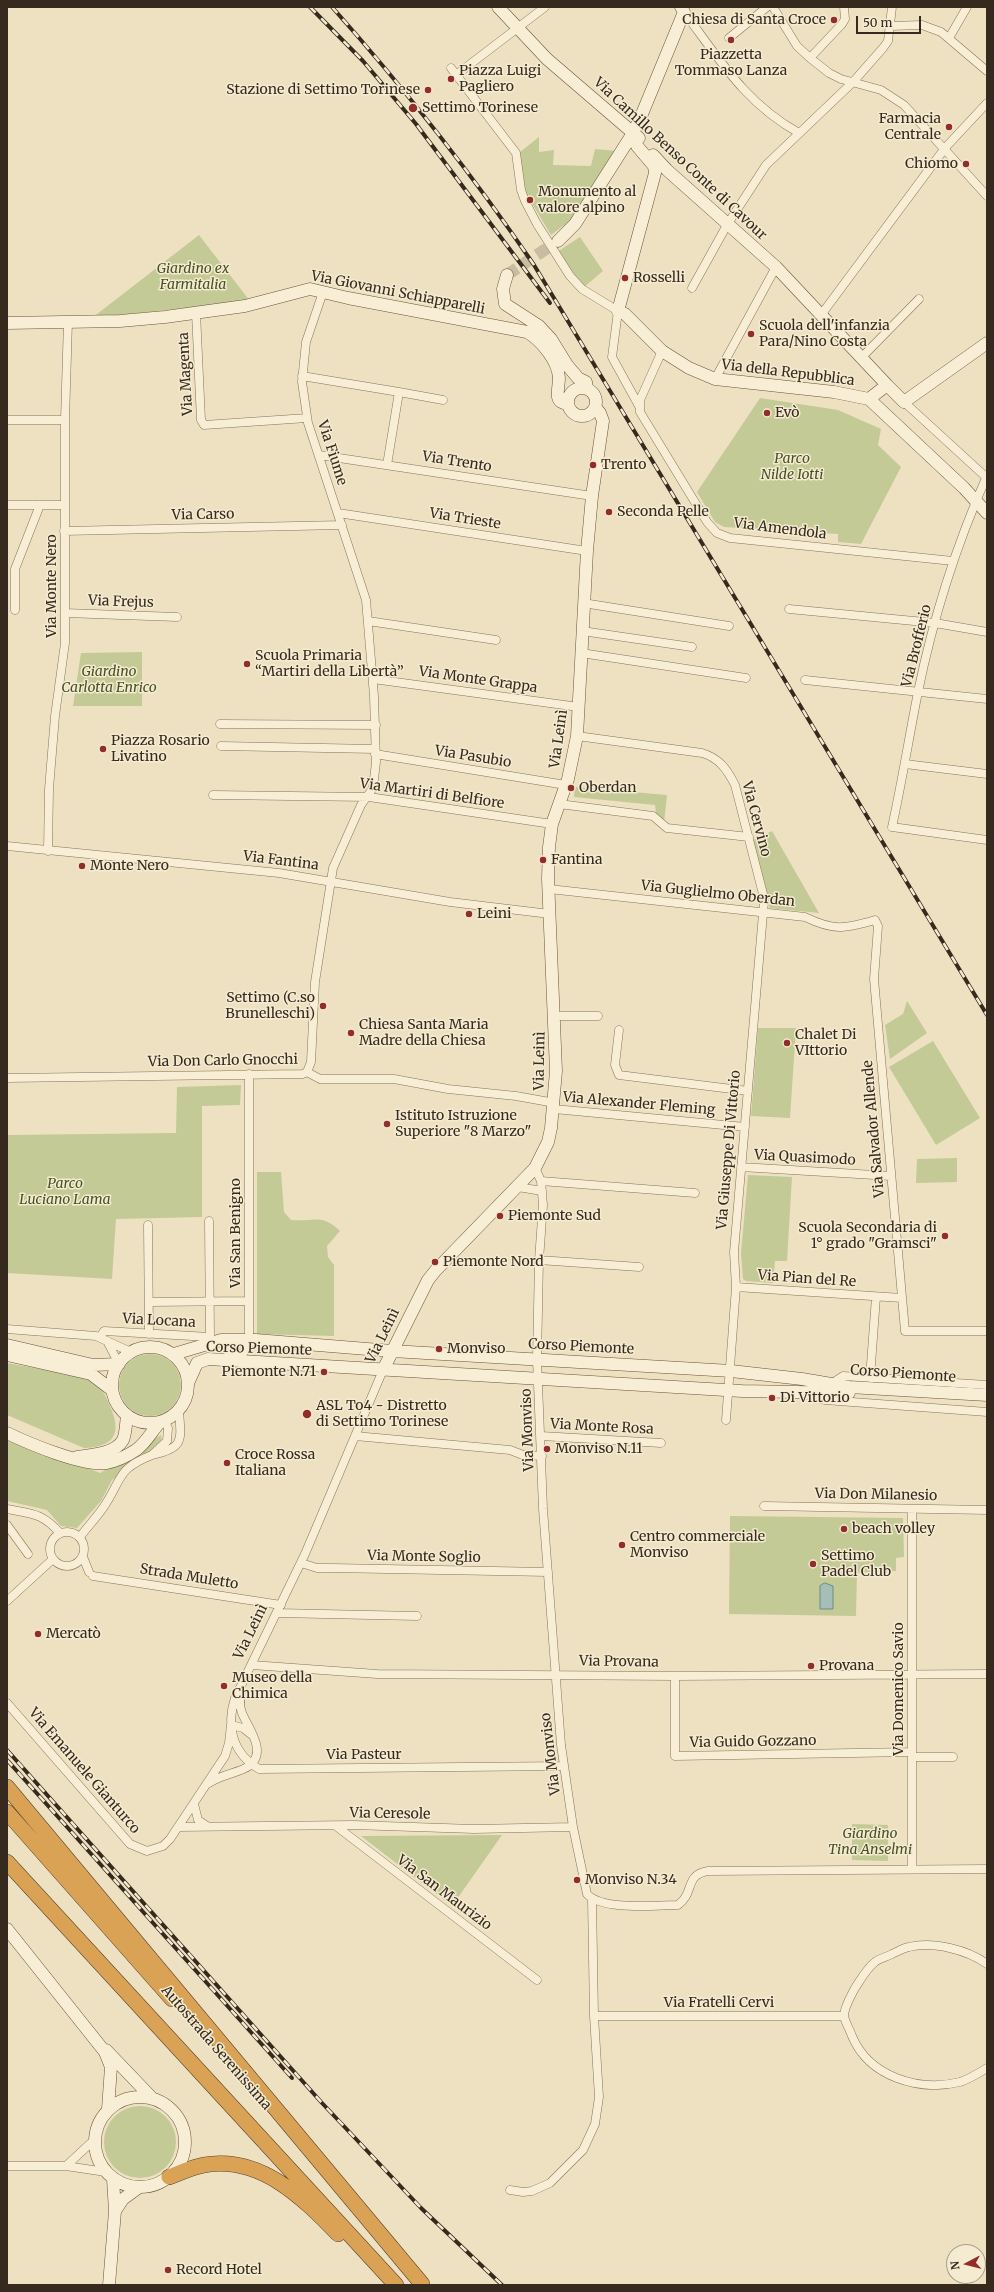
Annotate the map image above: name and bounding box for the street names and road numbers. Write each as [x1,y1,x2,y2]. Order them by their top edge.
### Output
street label: Via Camillo Benso Conte di Cavour [590,74,770,244]
street label: Via Giovanni Schiapparelli [310,268,486,318]
street label: Via Magenta [175,332,197,416]
street label: Via della Repubblica [720,356,856,390]
street label: Via Fiume [314,418,350,488]
street label: Via Trento [421,448,493,476]
street label: Via Trieste [428,505,502,533]
street label: Via Carso [172,506,234,524]
street label: Via Amendola [733,515,827,543]
street label: Via Monte Nero [44,534,60,638]
street label: Via Frejus [88,592,154,612]
street label: Via Brofferio [899,603,935,689]
street label: Via Monte Grappa [418,663,538,697]
street label: Via Leinì [547,709,571,769]
street label: Via Pasubio [434,743,512,771]
street label: Via Martiri di Belfiore [359,776,505,812]
street label: Via Cervino [738,779,774,859]
street label: Via Fantina [242,848,320,874]
street label: Via Guglielmo Oberdan [640,878,796,910]
street label: Via Leinì [531,1031,549,1091]
street label: Via Don Carlo Gnocchi [148,1051,298,1071]
street label: Via Salvador Allende [860,1060,888,1198]
street label: Via Giuseppe Di Vittorio [714,1070,744,1230]
street label: Via Alexander Fleming [562,1089,716,1119]
street label: Via Quasimodo [754,1147,856,1169]
street label: Via San Benigno [228,1178,244,1288]
street label: Via Pian del Re [757,1267,857,1291]
street label: Via Leinì [363,1306,403,1366]
street label: Via Locana [122,1311,196,1331]
street label: Corso Piemonte [528,1336,634,1358]
street label: Corso Piemonte [206,1339,312,1359]
street label: Corso Piemonte [850,1362,956,1386]
street label: Via Monviso [518,1388,538,1472]
street label: Via Monte Rosa [550,1416,654,1438]
street label: Via Don Milanesio [815,1486,937,1504]
street label: Via Monte Soglio [367,1548,481,1566]
street label: Strada Muletto [138,1561,240,1593]
street label: Via Leinì [231,1602,271,1662]
street label: Via Domenico Savio [891,1622,907,1756]
street label: Via Provana [579,1653,659,1671]
street label: Via Emanuele Gianturco [25,1705,143,1837]
street label: Via Monviso [538,1712,564,1796]
street label: Via Guido Gozzano [689,1732,817,1752]
street label: Via Pasteur [326,1747,402,1763]
street label: Via Ceresole [349,1805,431,1823]
street label: Via San Maurizio [393,1852,495,1934]
street label: Autostrada Serenissima [157,1982,275,2114]
street label: Via Fratelli Cervi [664,1995,774,2011]

